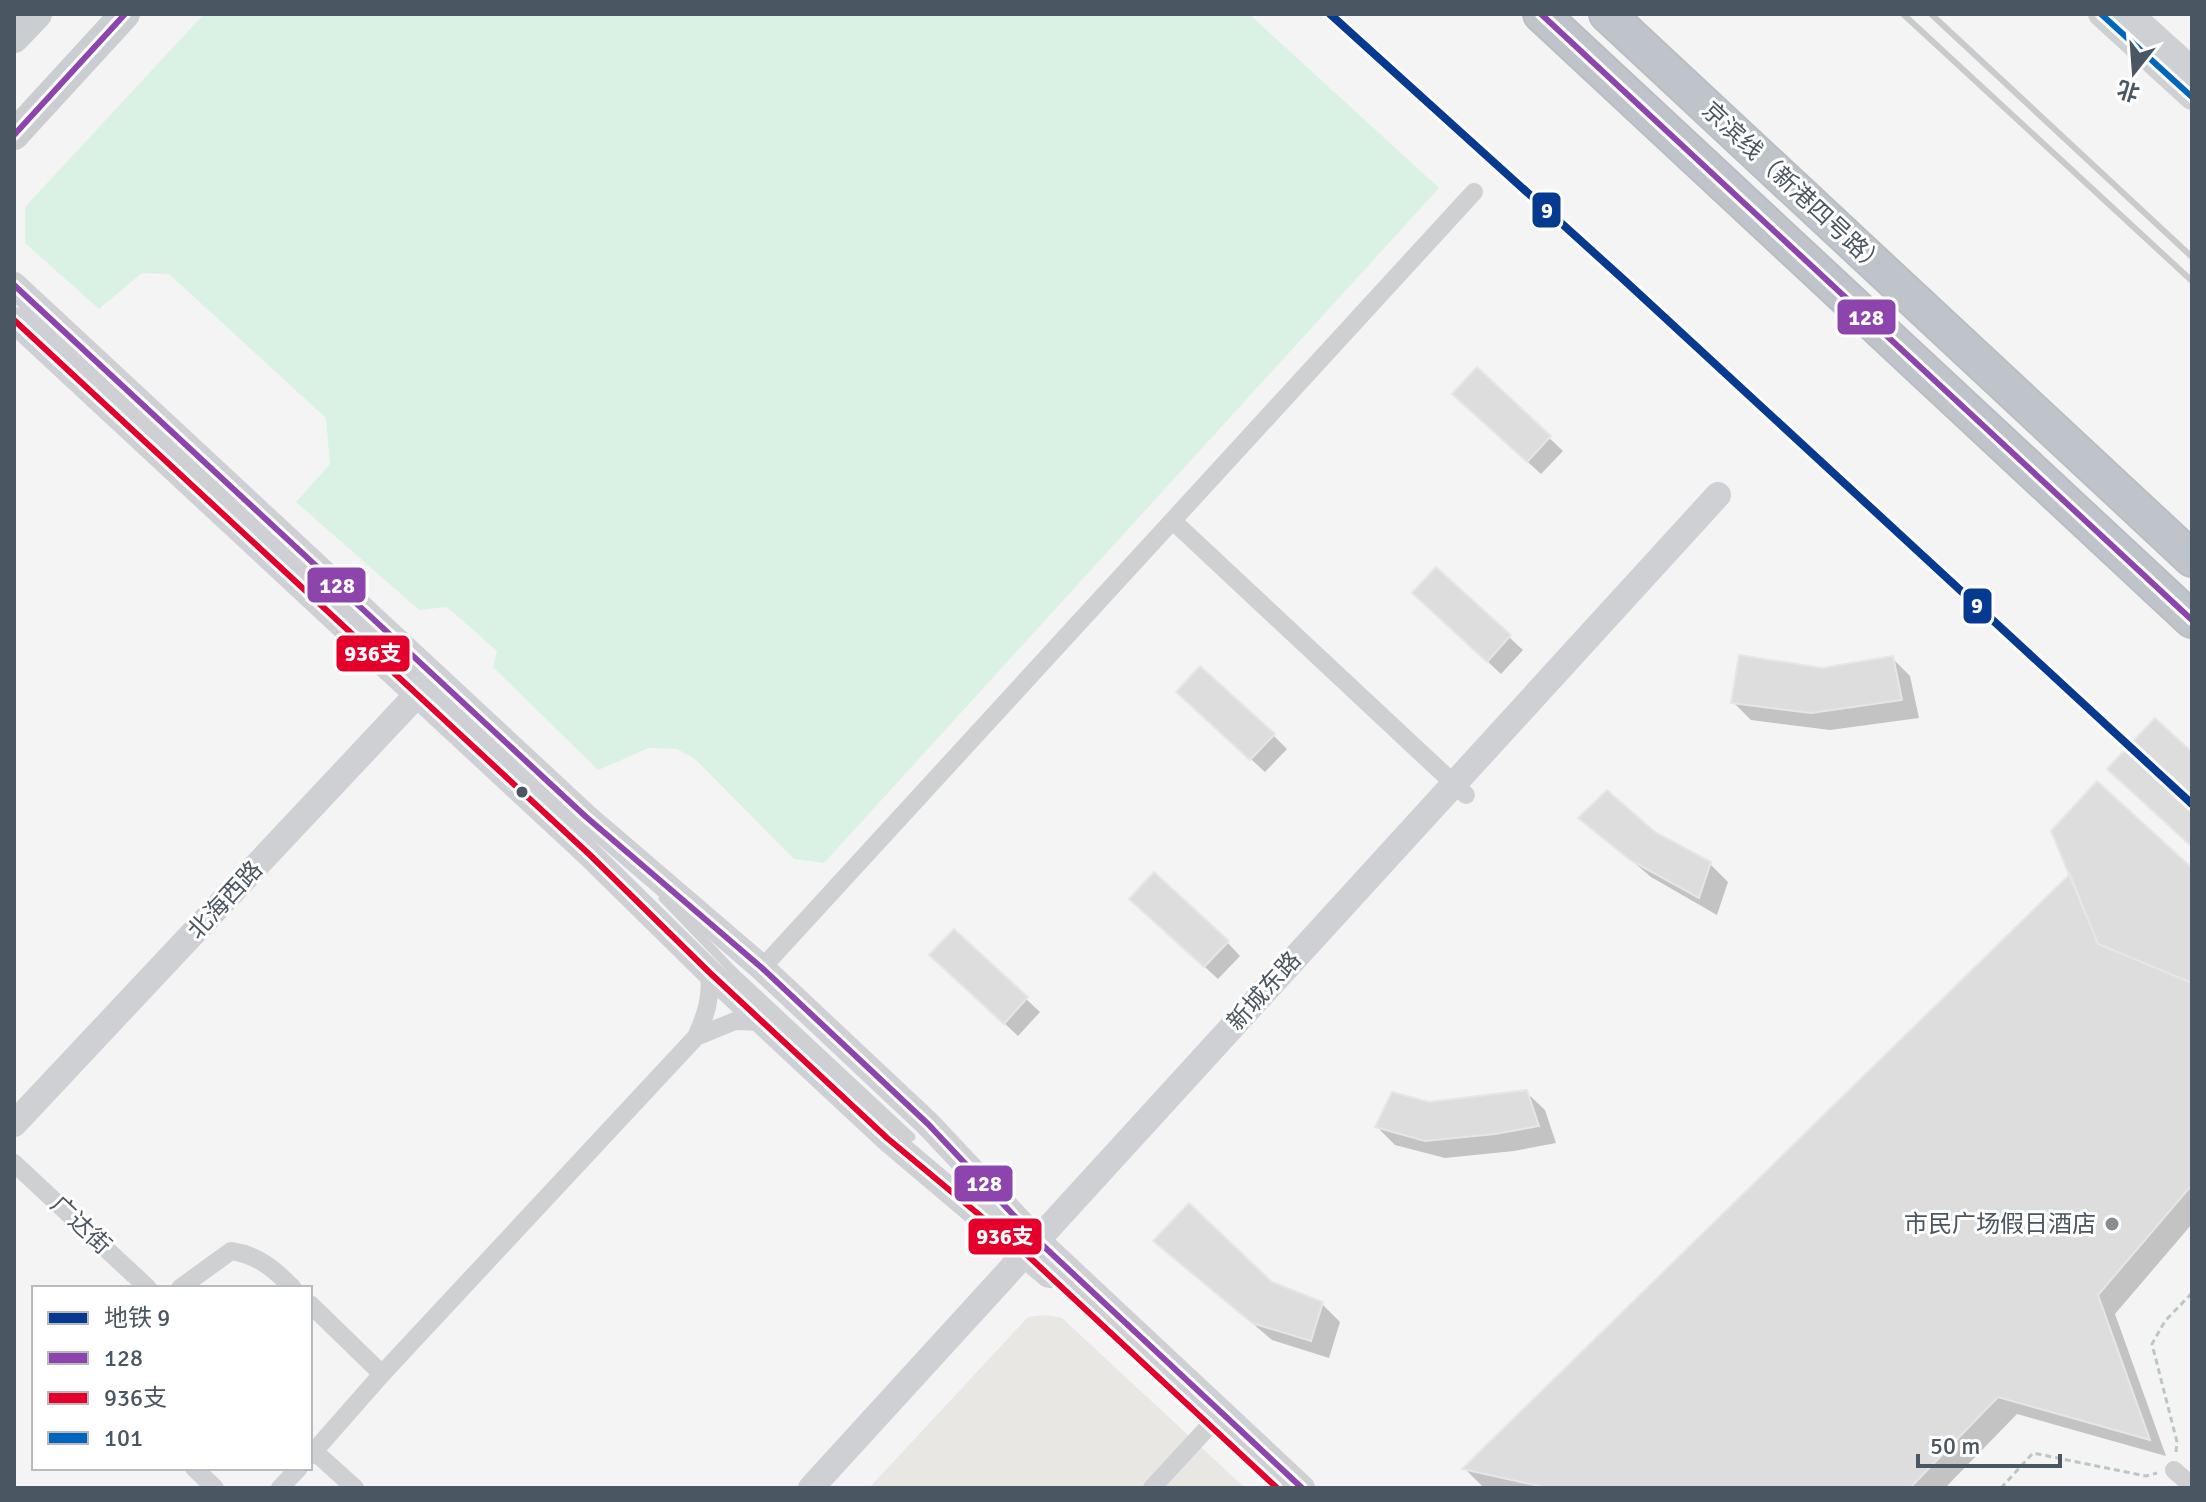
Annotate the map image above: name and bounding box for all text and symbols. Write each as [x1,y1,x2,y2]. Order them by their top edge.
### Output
north arrow [2094,32,2174,112]
text: 北 [2114,75,2143,107]
street label: 京滨线（新港四号路） [1696,95,1892,281]
line badge: 9 [1531,191,1562,229]
text: 9 [1541,197,1553,224]
line badge: 128 [1836,298,1897,336]
text: 128 [1848,304,1884,331]
line badge: 128 [306,566,367,604]
text: 128 [319,572,355,599]
line badge: 9 [1962,587,1993,625]
text: 9 [1971,592,1983,619]
line badge: 936支 [335,634,411,673]
text: 936支 [344,640,402,667]
unlabelled marker [514,784,530,800]
street label: 北海西路 [181,855,269,945]
street label: 新城东路 [1221,945,1307,1037]
line badge: 128 [953,1164,1014,1203]
text: 128 [966,1170,1002,1197]
street label: 广达街 [44,1189,118,1261]
place label: 市民广场假日酒店 [1904,1209,2096,1239]
marker: 市民广场假日酒店 [2103,1215,2121,1233]
line badge: 936支 [967,1217,1043,1256]
text: 936支 [976,1223,1034,1250]
legend [32,1286,312,1470]
text: 地铁 9 [104,1303,170,1333]
text: 128 [104,1343,143,1373]
text: 936支 [104,1383,167,1413]
scale bar [1918,1418,2060,1468]
text: 101 [104,1423,143,1453]
text: 50 m [1930,1431,1980,1461]

